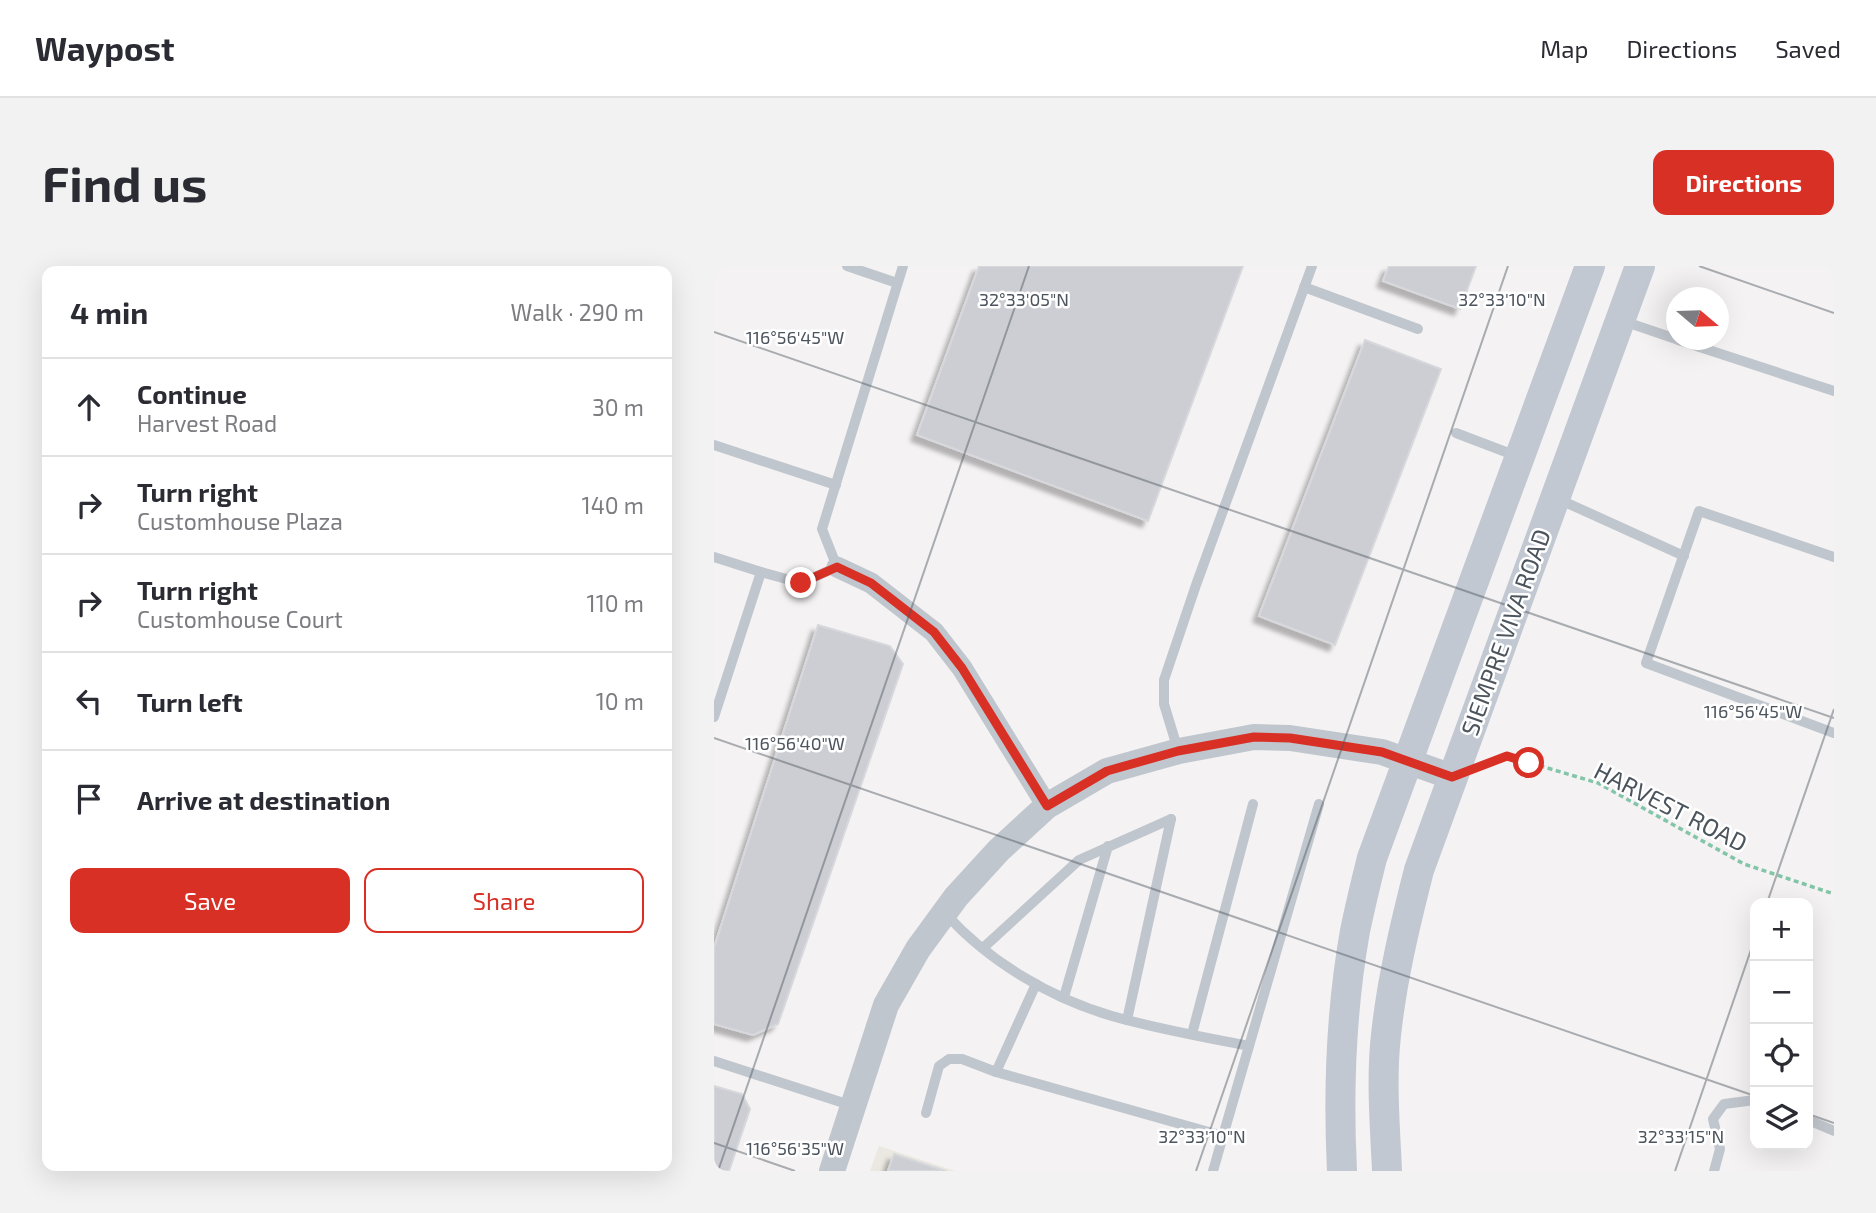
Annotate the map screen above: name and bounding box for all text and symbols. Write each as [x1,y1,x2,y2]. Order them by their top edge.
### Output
text: Waypost [35,28,174,68]
text: Map [1540,34,1588,63]
text: Directions [1626,34,1737,63]
text: Saved [1775,34,1841,63]
button: Directions [1653,150,1834,215]
text: Find us [42,153,207,212]
north arrow [1666,287,1729,350]
text: 32°33'05"N [979,288,1069,310]
text: 32°33'10"N [1458,288,1546,310]
text: 4 min [70,294,148,330]
text: Walk · 290 m [511,298,644,326]
text: 116°56'45"W [746,326,844,348]
text: Continue [137,378,247,409]
icon: ahead [70,388,108,426]
text: 30 m [592,393,644,421]
text: Harvest Road [137,409,277,437]
text: Turn right [137,476,258,507]
icon: right [70,486,108,524]
text: 140 m [582,491,644,519]
text: Customhouse Plaza [137,507,343,535]
street label: SIEMPRE VIVA ROAD [1454,525,1556,739]
route end [785,567,816,598]
text: Turn right [137,574,258,605]
icon: right [70,584,108,622]
text: 110 m [587,589,644,617]
text: Customhouse Court [137,605,343,633]
icon: left [70,682,108,720]
text: Turn left [137,686,243,717]
text: 10 m [596,687,644,715]
text: 116°56'45"W [1704,700,1802,722]
text: 116°56'40"W [745,732,845,754]
route start [1513,747,1544,778]
street label: HARVEST ROAD [1590,755,1752,857]
icon: arrive [70,780,108,818]
text: Arrive at destination [137,784,390,815]
button: Save [70,868,350,933]
button: Share [364,868,644,933]
map controls [1750,898,1813,1150]
button: + [1750,898,1813,961]
button: − [1750,961,1813,1024]
button: locate [1750,1024,1813,1087]
button: layers [1750,1087,1813,1150]
text: 32°33'10"N [1158,1125,1246,1147]
text: 32°33'15"N [1638,1125,1724,1147]
text: 116°56'35"W [746,1137,844,1159]

